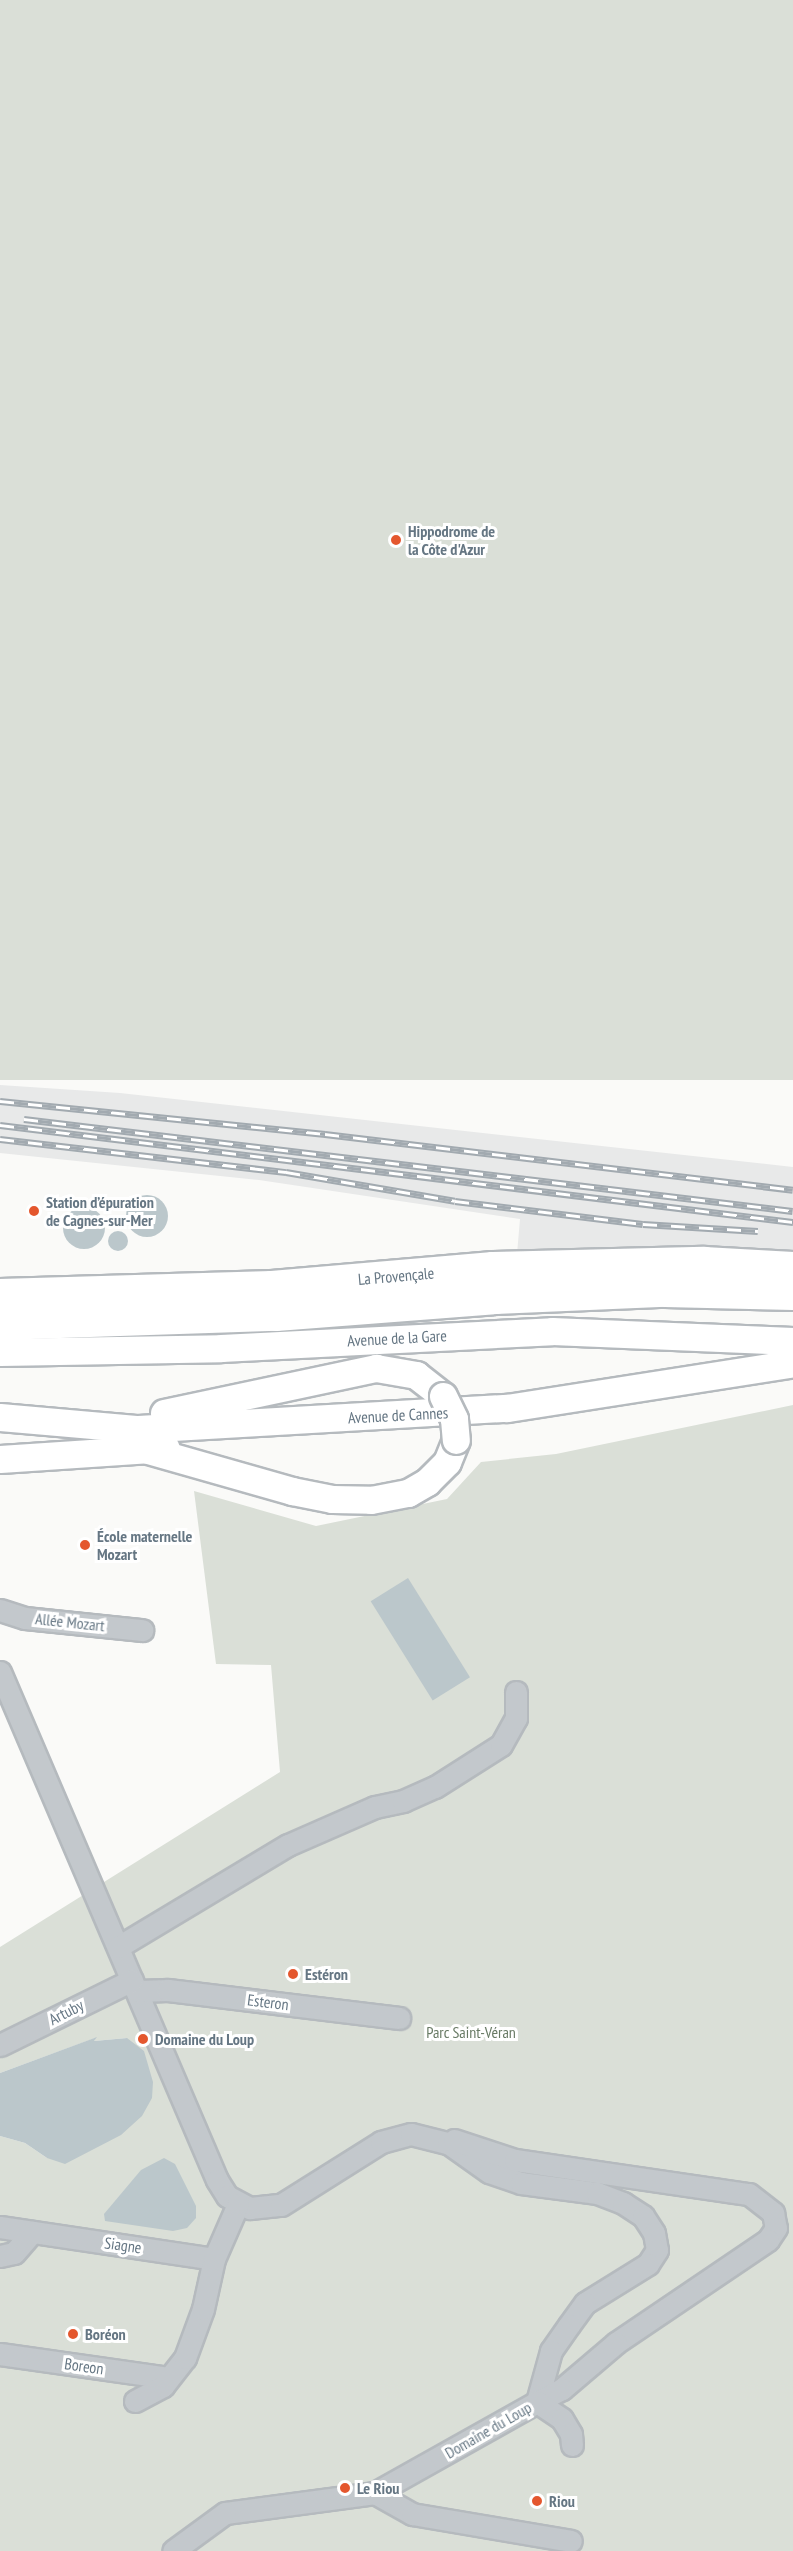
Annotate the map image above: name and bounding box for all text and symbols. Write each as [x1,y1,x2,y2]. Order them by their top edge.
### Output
place label: Hippodrome de la Côte d'Azur [408,521,495,559]
marker: Hippodrome de la Côte d'Azur [389,533,403,547]
place label: Station d’épuration de Cagnes-sur-Mer [46,1192,154,1230]
marker: Station d’épuration de Cagnes-sur-Mer [27,1204,41,1218]
street label: La Provençale [357,1263,435,1289]
street label: Avenue de la Gare [347,1326,447,1350]
street label: Avenue de Cannes [347,1403,449,1427]
place label: École maternelle Mozart [97,1526,192,1564]
marker: École maternelle Mozart [78,1538,92,1552]
street label: Allée Mozart [34,1609,106,1635]
place label: Estéron [305,1964,348,1984]
marker: Estéron [286,1967,300,1981]
street label: Esteron [246,1990,290,2014]
street label: Artuby [45,1995,87,2029]
park label: Parc Saint-Véran [426,2022,516,2042]
place label: Domaine du Loup [155,2029,254,2049]
marker: Domaine du Loup [136,2032,150,2046]
street label: Siagne [103,2233,143,2257]
place label: Boréon [85,2324,126,2344]
marker: Boréon [66,2327,80,2341]
street label: Boreon [63,2354,105,2378]
street label: Domaine du Loup [441,2398,535,2462]
place label: Le Riou [357,2478,399,2498]
marker: Le Riou [338,2481,352,2495]
place label: Riou [549,2491,575,2511]
marker: Riou [530,2494,544,2508]

